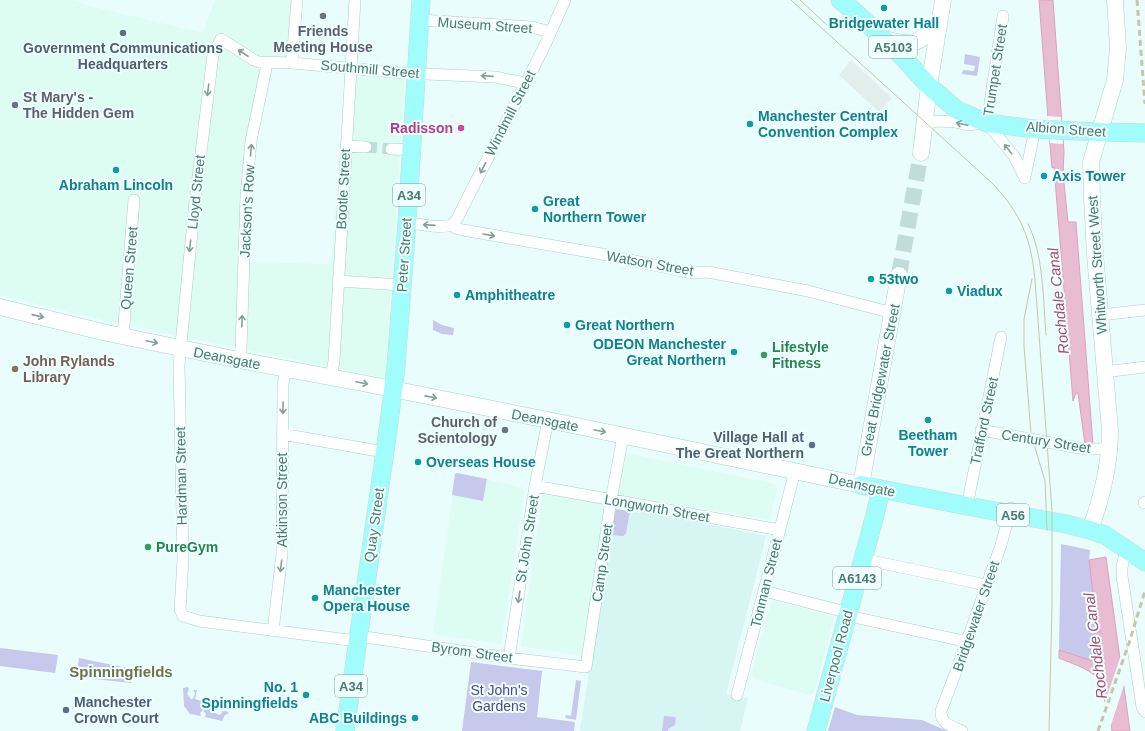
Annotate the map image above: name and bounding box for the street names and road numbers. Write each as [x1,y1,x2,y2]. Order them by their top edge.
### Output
street label: Museum Street [437,14,533,36]
street label: Trumpet Street [980,23,1010,117]
road number: A5103 [869,36,917,58]
street label: Southmill Street [320,57,420,81]
street label: Windmill Street [482,67,539,159]
street label: Albion Street [1025,118,1107,140]
street label: Bootle Street [333,148,353,230]
street label: Lloyd Street [184,154,208,230]
street label: Jackson's Row [237,163,257,258]
road number: A34 [393,184,425,206]
street label: Whitworth Street West [1084,195,1110,335]
street label: Peter Street [393,217,415,293]
street label: Queen Street [117,226,141,310]
street label: Watson Street [605,247,695,279]
street label: Great Bridgewater Street [857,302,903,458]
street label: Deansgate [192,344,262,372]
street label: Trafford Street [967,375,1001,466]
street label: Deansgate [510,406,580,434]
street label: Hardman Street [172,426,190,526]
street label: Century Street [1000,426,1092,456]
street label: Atkinson Street [274,452,290,547]
street label: Deansgate [827,470,897,500]
street label: Quay Street [361,487,387,563]
street label: Longworth Street [603,491,711,525]
street label: St John Street [512,494,542,584]
road number: A56 [997,504,1029,526]
street label: Camp Street [589,523,615,603]
street label: Tonman Street [747,537,785,629]
street label: Bridgewater Street [950,558,1002,673]
road number: A6143 [833,567,881,589]
street label: Liverpool Road [816,608,856,704]
street label: Byrom Street [430,638,514,666]
road number: A34 [335,675,367,697]

